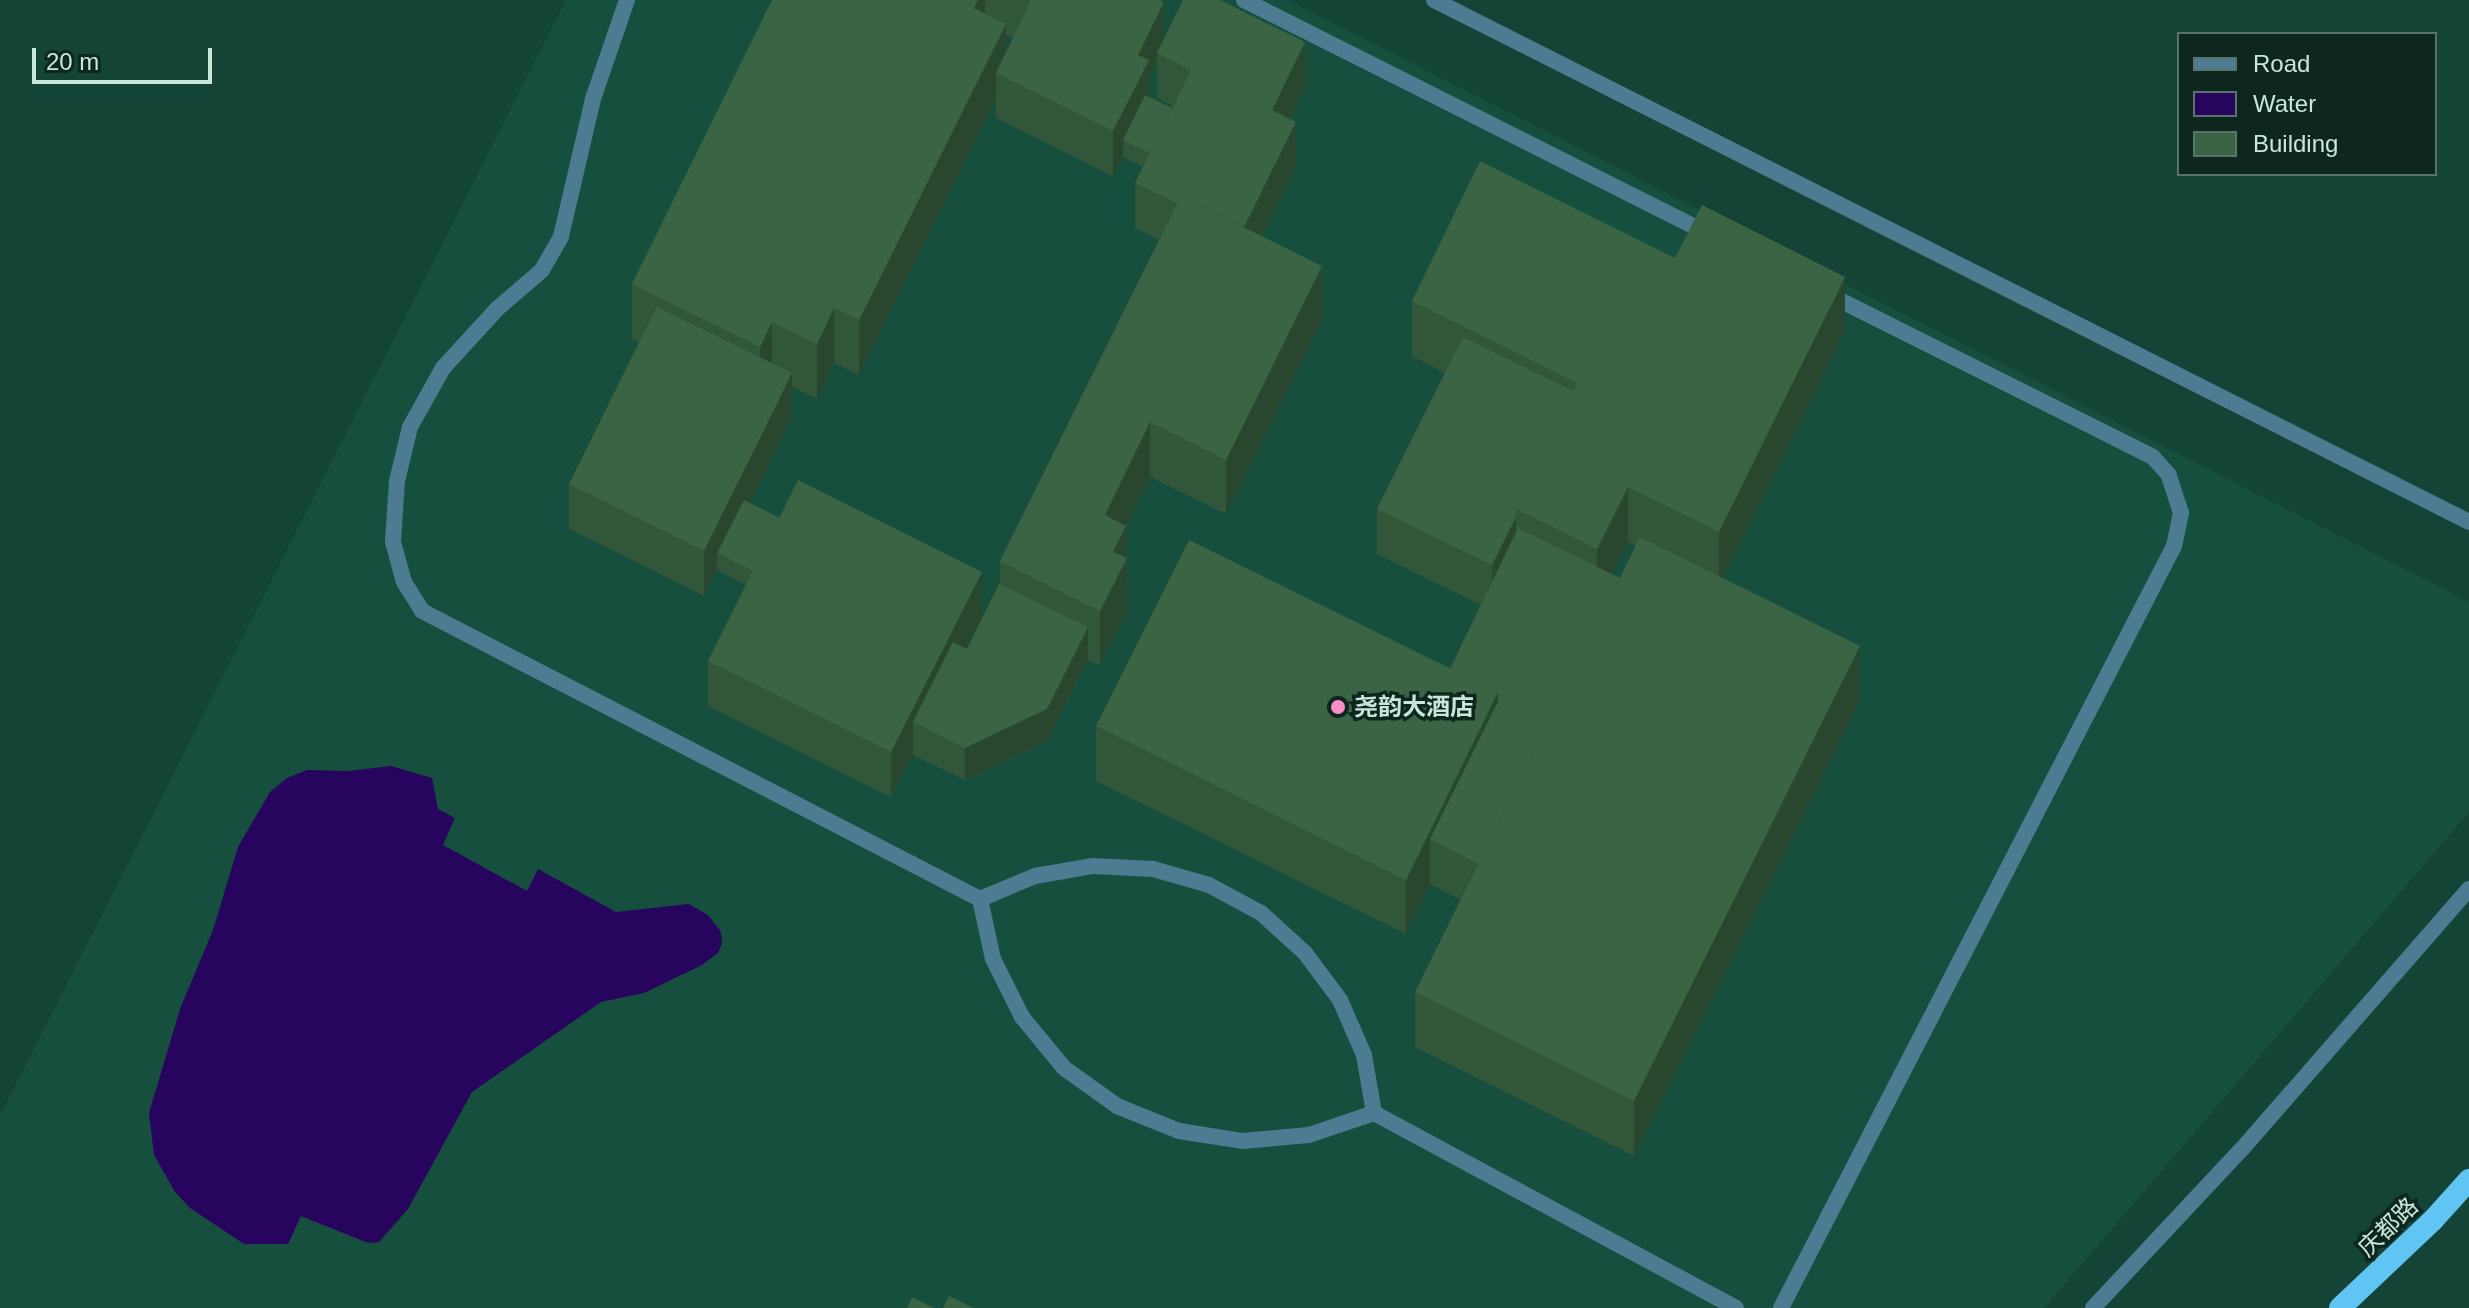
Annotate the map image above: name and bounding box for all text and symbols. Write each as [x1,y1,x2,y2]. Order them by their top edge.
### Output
scale bar [36,32,216,82]
legend [2177,32,2437,176]
text: 20 m [46,48,99,75]
text: Road [2253,50,2310,77]
text: Water [2253,90,2316,117]
text: Building [2253,130,2338,157]
place label: 尧韵大酒店 [1354,693,1474,721]
marker: 尧韵大酒店 [1329,698,1347,716]
street label: 庆都路 [2352,1192,2424,1262]

